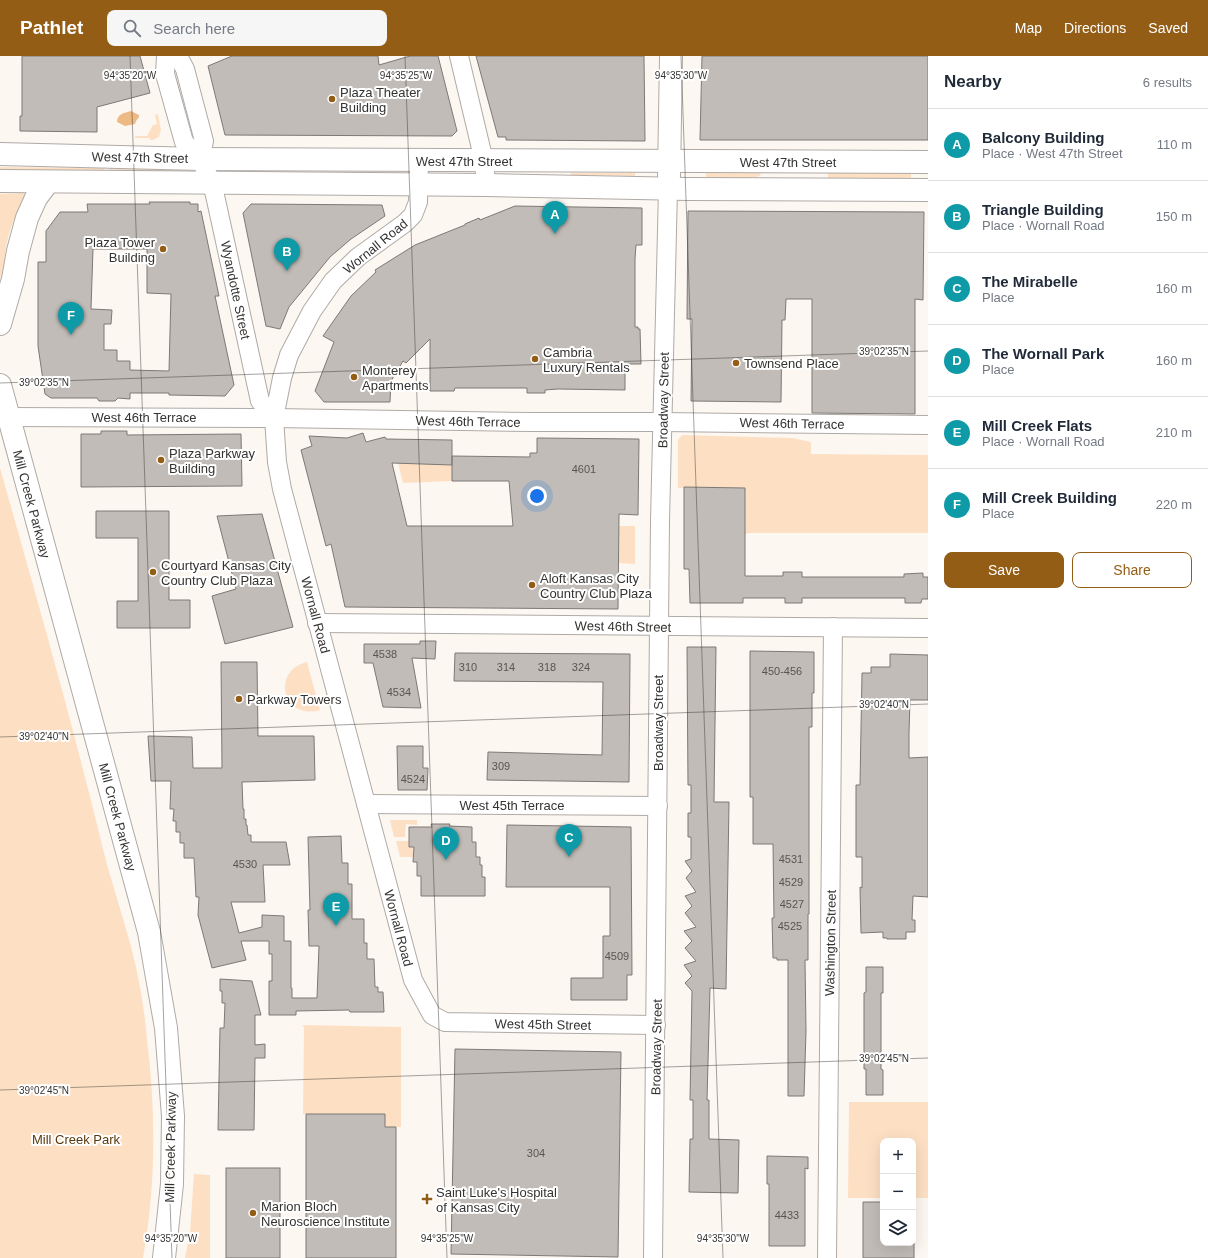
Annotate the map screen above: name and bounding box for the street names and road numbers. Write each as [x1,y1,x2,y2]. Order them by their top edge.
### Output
street label: West 47th Street [92,149,189,166]
street label: West 47th Street [416,154,513,169]
street label: West 47th Street [740,155,837,170]
street label: Wornall Road [340,216,411,277]
street label: Wyandotte Street [218,239,253,341]
street label: Broadway Street [655,351,672,448]
street label: West 46th Terrace [91,410,197,425]
street label: West 46th Terrace [415,413,521,430]
street label: West 46th Terrace [739,415,845,432]
street label: Mill Creek Parkway [10,448,53,560]
street label: Wornall Road [298,575,333,655]
street label: West 46th Street [575,618,672,635]
street label: Broadway Street [651,675,666,771]
street label: Mill Creek Parkway [96,761,139,873]
street label: West 45th Terrace [459,798,565,813]
street label: Wornall Road [381,888,416,968]
street label: Washington Street [822,889,839,996]
street label: Broadway Street [648,998,665,1095]
street label: West 45th Street [495,1016,592,1033]
street label: Mill Creek Parkway [162,1091,179,1203]

